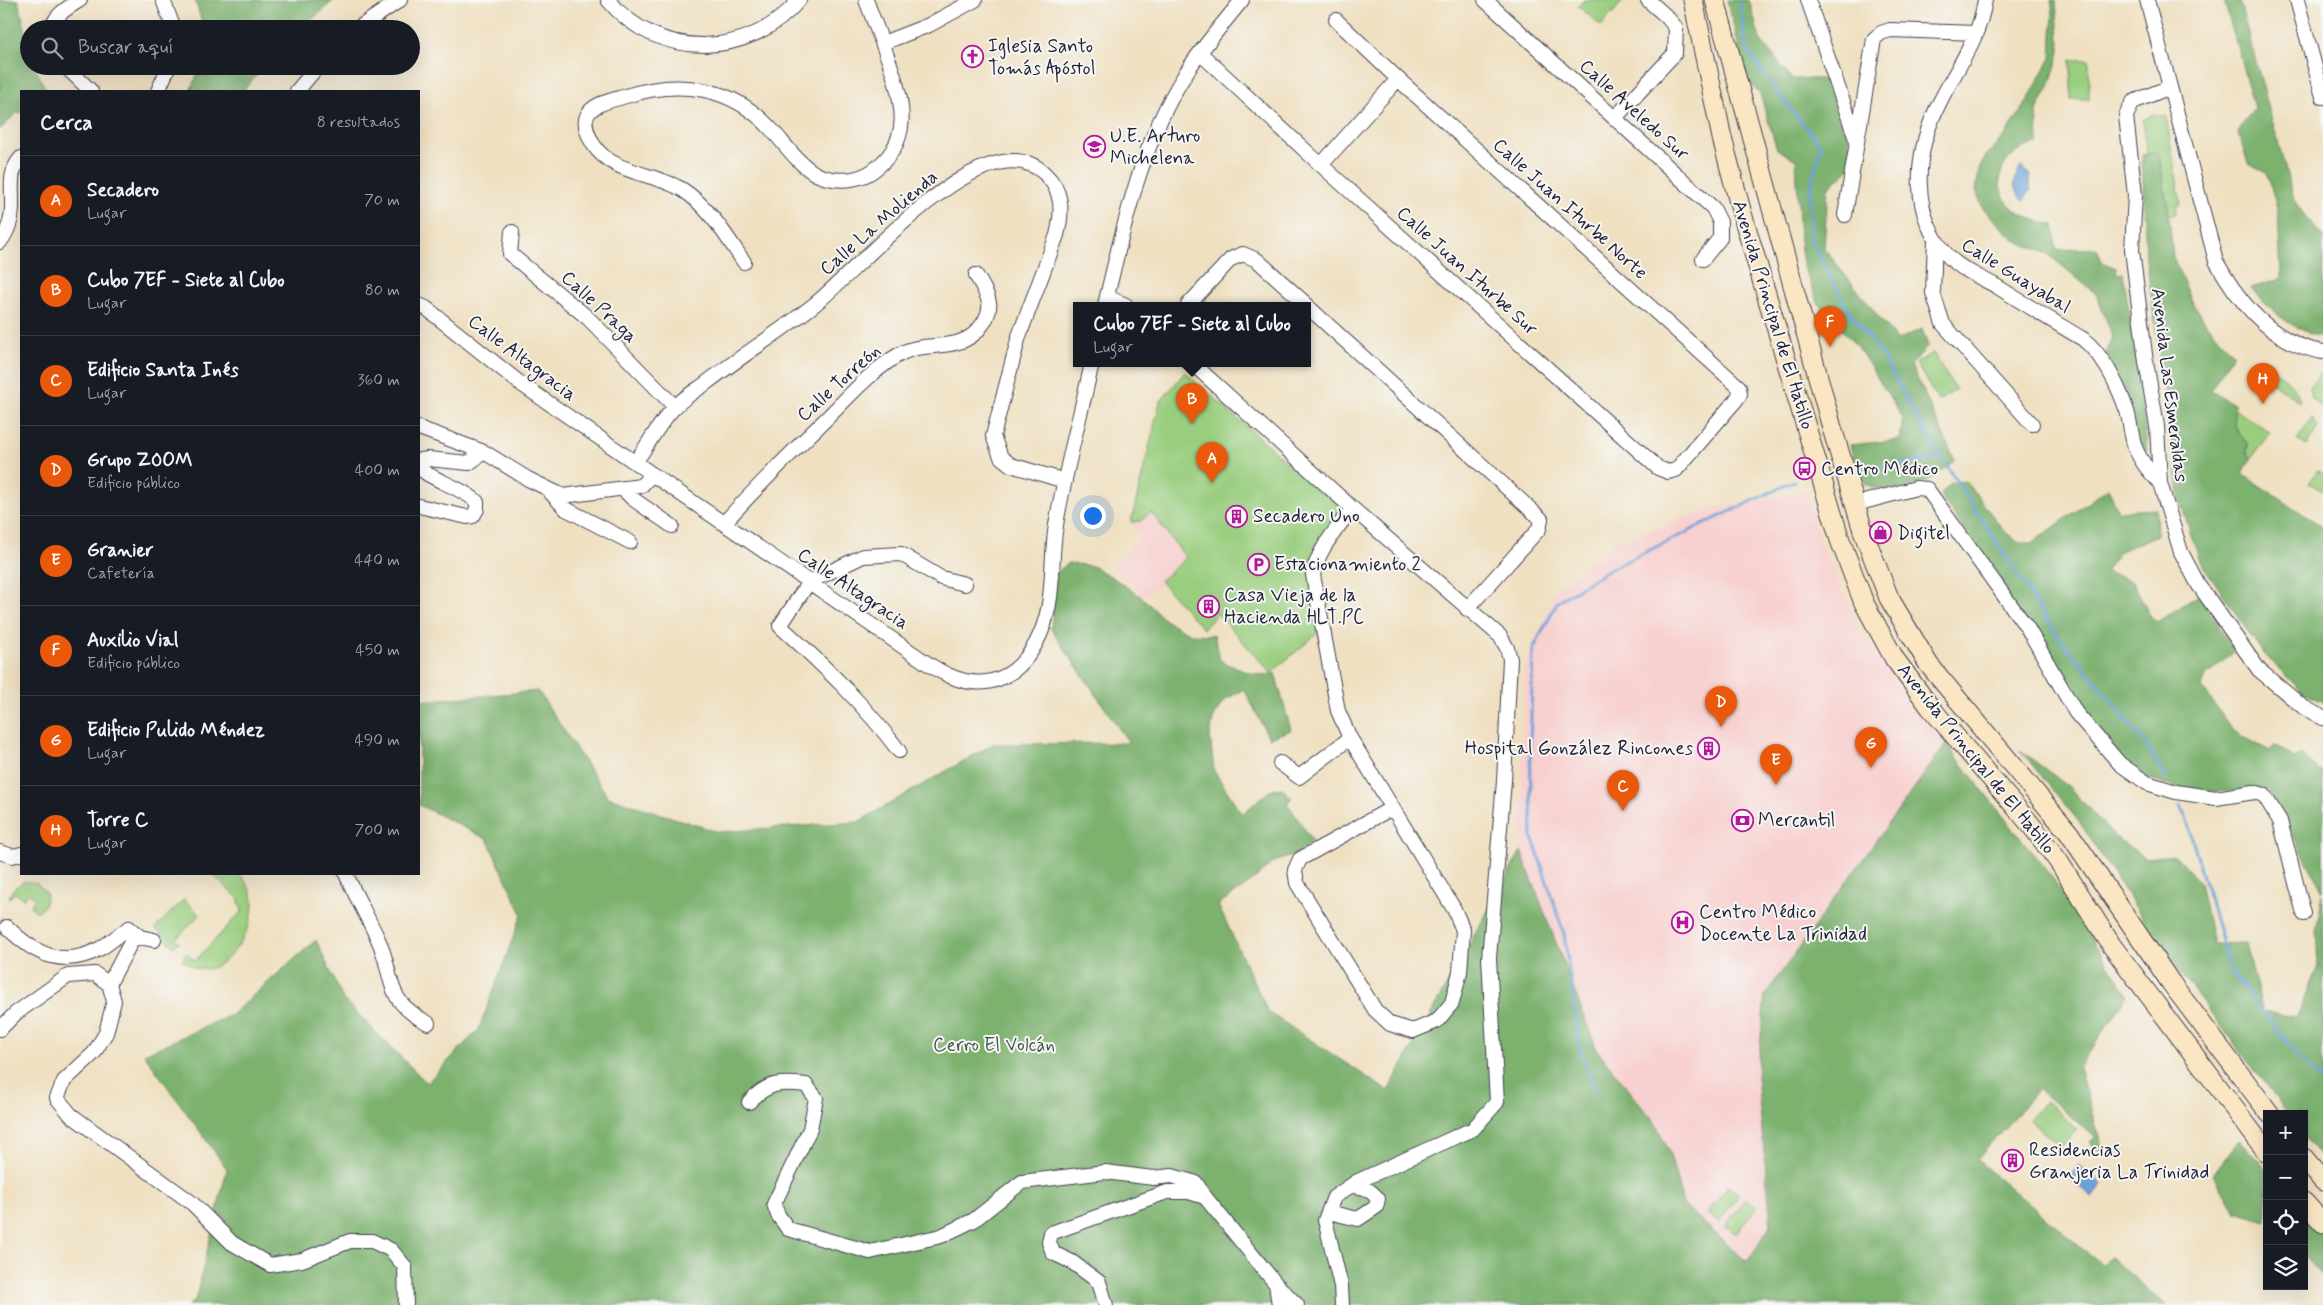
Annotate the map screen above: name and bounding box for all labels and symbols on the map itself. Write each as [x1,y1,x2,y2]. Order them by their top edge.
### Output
place label: Iglesia Santo Tomás Apóstol [988,34,1095,83]
church icon: Iglesia Santo Tomás Apóstol [960,45,984,69]
street label: Calle Aveledo Sur [1574,54,1694,166]
place label: U.E. Arturo Michelena [1110,124,1200,171]
street label: Calle Juan Iturbe Norte [1487,133,1653,285]
school or university icon: U.E. Arturo Michelena [1082,135,1106,159]
street label: Calle La Molienda [815,165,943,281]
street label: Avenida Principal de El Hatillo [1726,197,1820,433]
street label: Calle Juan Iturbe Sur [1391,201,1543,341]
street label: Calle Guayabal [1957,232,2075,320]
street label: Calle Praga [554,265,642,350]
street label: Avenida Las Esmeraldas [2145,287,2193,483]
pin: F [1814,306,1846,347]
street label: Calle Altagracia [461,309,581,409]
street label: Calle Torreón [792,339,886,427]
pin: H [2247,363,2279,404]
pin: B [1176,383,1208,424]
pin: A [1196,442,1228,483]
bus stop icon: Centro Médico [1793,457,1817,481]
place label: Centro Médico [1821,457,1938,482]
your location [1080,503,1106,529]
building icon: Secadero Uno [1225,504,1249,528]
place label: Secadero Uno [1253,504,1360,529]
shop icon: Digitel [1869,521,1893,545]
place label: Digitel [1897,521,1950,549]
street label: Calle Altagracia [791,542,914,637]
parking icon: Estacionamiento 2 [1246,552,1270,576]
place label: Estacionamiento 2 [1274,552,1421,577]
place label: Casa Vieja de la Hacienda HLT.PC [1224,583,1364,630]
building icon: Casa Vieja de la Hacienda HLT.PC [1196,594,1220,618]
street label: Avenida Principal de El Hatillo [1891,658,2061,860]
pin: D [1705,686,1737,727]
pin: G [1855,727,1887,768]
place label: Hospital González Rincones [1465,736,1694,761]
building icon: Hospital González Rincones [1697,736,1721,760]
pin: E [1760,744,1792,785]
pin: C [1607,770,1639,811]
bank icon: Mercantil [1730,808,1754,832]
place label: Mercantil [1758,808,1835,833]
place label: Centro Médico Docente La Trinidad [1699,900,1867,947]
hospital icon: Centro Médico Docente La Trinidad [1671,911,1695,935]
park label: Cerro El Volcán [933,1033,1055,1058]
place label: Residencias Granjeria La Trinidad [2029,1138,2209,1185]
building icon: Residencias Granjeria La Trinidad [2001,1149,2025,1173]

